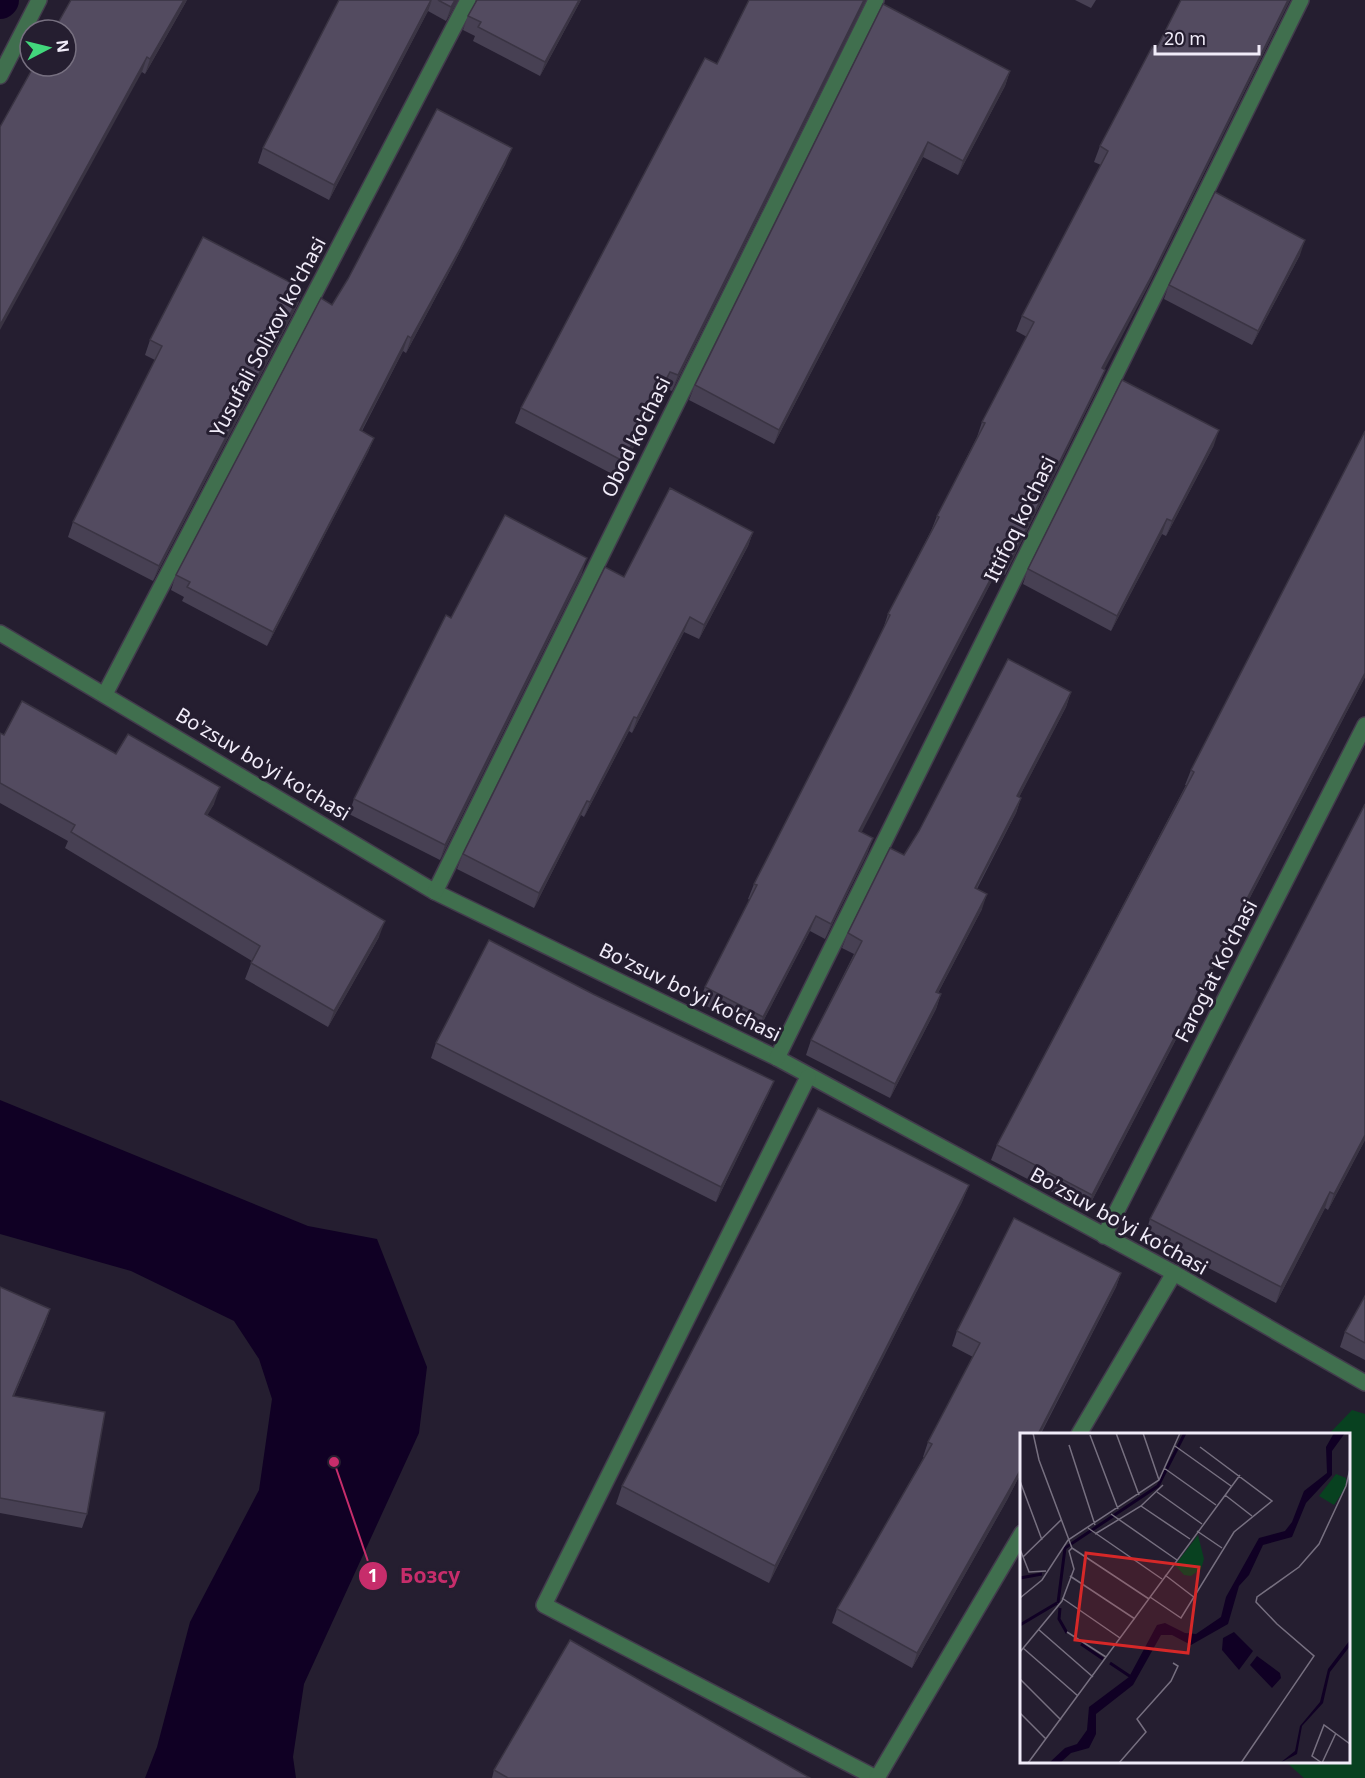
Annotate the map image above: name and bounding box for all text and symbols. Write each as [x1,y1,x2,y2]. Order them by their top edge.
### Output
north arrow [18,18,78,78]
scale bar [1155,18,1258,56]
text: 20 m [1164,26,1206,50]
text: N [51,38,75,54]
street label: Yusufali Solixov ko'chasi [203,232,332,442]
street label: Obod ko'chasi [595,372,676,502]
street label: Ittifoq ko'chasi [977,451,1062,586]
street label: Bo'zsuv bo'yi ko'chasi [171,701,356,826]
street label: Farog'at Ko'chasi [1168,895,1263,1047]
street label: Bo'zsuv bo'yi ko'chasi [595,936,786,1047]
street label: Bo'zsuv bo'yi ko'chasi [1026,1160,1213,1281]
inset map [1020,1433,1350,1763]
callout: Бозсу [358,1556,472,1595]
text: Бозсу [400,1561,460,1589]
text: 1 [368,1563,378,1587]

